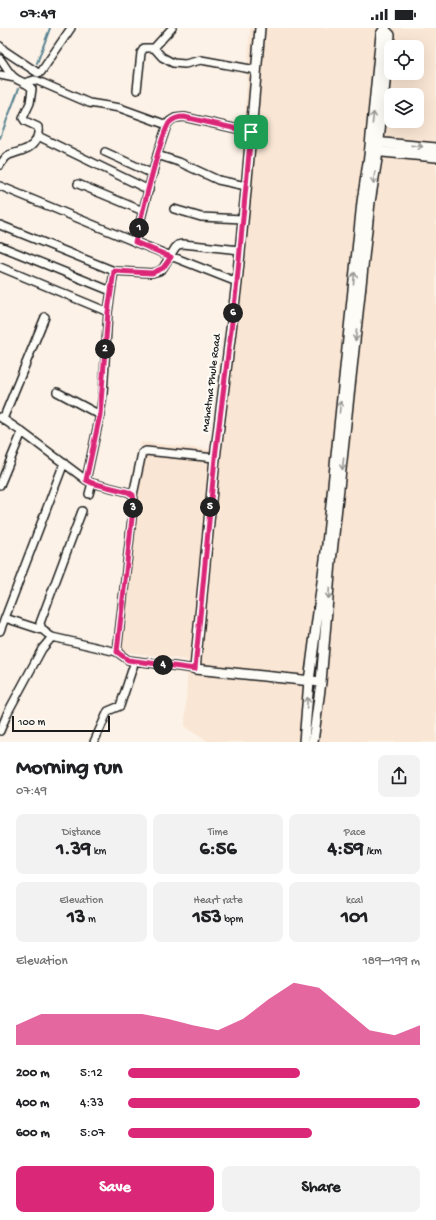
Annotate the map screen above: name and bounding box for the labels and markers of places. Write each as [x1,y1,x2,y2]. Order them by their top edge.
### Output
pin [234,115,268,149]
pin: 1 [129,218,149,238]
pin: 6 [223,303,243,323]
pin: 2 [95,339,115,359]
pin: 5 [200,497,220,517]
pin: 3 [123,498,143,518]
pin: 4 [153,655,173,675]

